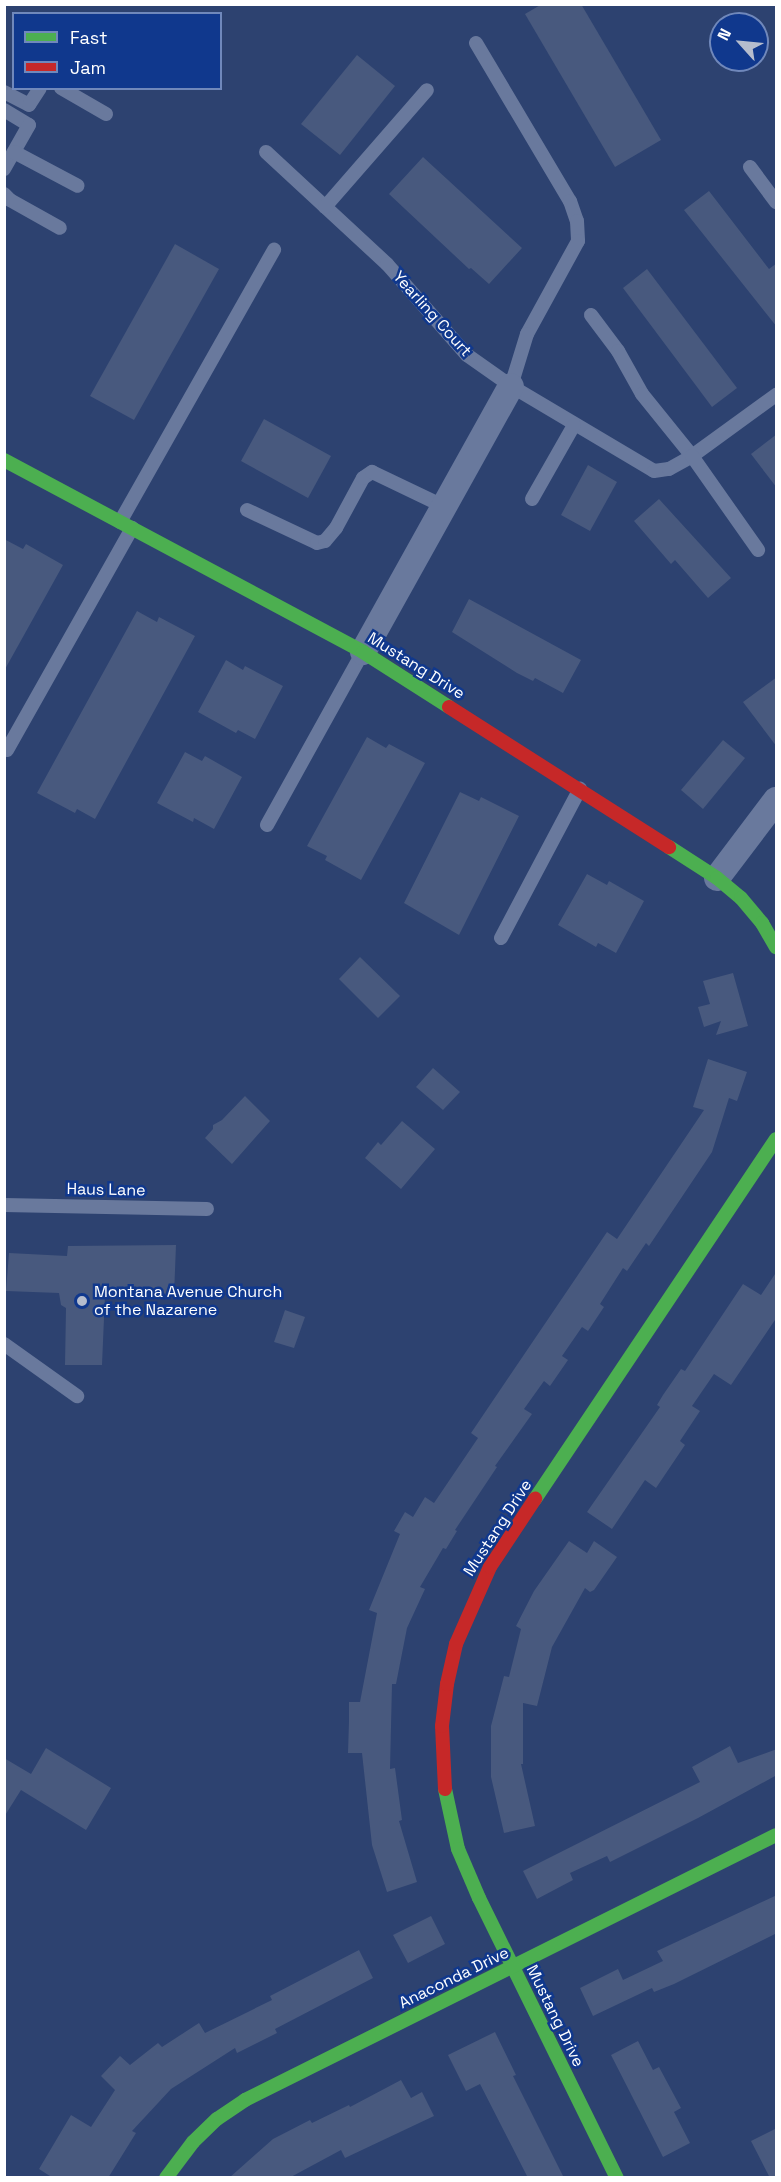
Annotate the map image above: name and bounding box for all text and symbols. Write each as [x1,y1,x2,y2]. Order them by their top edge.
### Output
legend [12,12,222,90]
north arrow [709,12,769,72]
text: N [713,25,736,44]
text: Fast [70,26,107,49]
text: Jam [70,56,106,79]
street label: Yearling Court [389,267,475,361]
street label: Mustang Drive [364,628,468,704]
street label: Haus Lane [66,1180,146,1200]
place label: Montana Avenue Church of the Nazarene [94,1282,282,1320]
marker: Montana Avenue Church of the Nazarene [75,1294,89,1308]
street label: Mustang Drive [460,1476,536,1580]
street label: Anaconda Drive [396,1943,512,2013]
street label: Mustang Drive [522,1962,588,2070]

